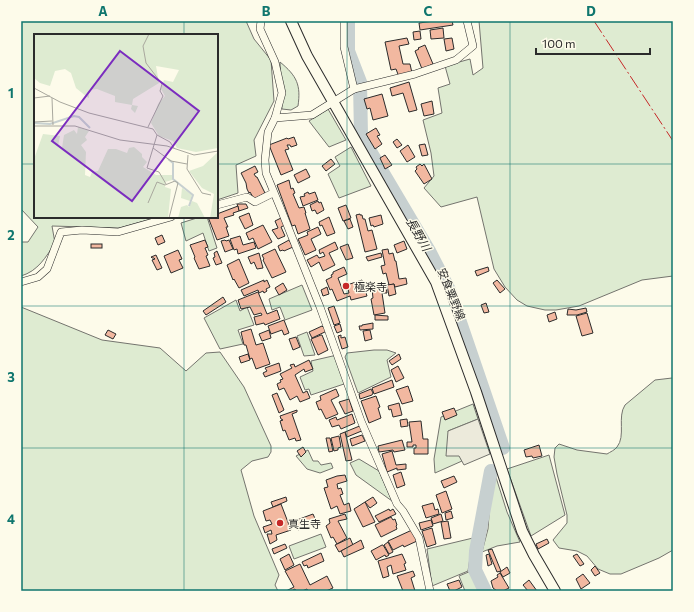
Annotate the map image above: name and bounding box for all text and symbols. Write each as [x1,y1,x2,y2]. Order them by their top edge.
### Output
text: A [98,3,108,19]
text: B [262,3,271,19]
text: C [424,3,433,19]
text: D [586,3,596,19]
scale bar [536,30,650,56]
inset map [34,34,218,218]
text: 100 m [542,36,576,50]
text: 1 [8,85,14,101]
water label: 長野川 [404,215,435,255]
text: 2 [7,227,15,243]
street label: 安食粟野線 [436,266,468,322]
place label: 極楽寺 [354,280,387,293]
marker: 極楽寺 [341,281,351,291]
text: 3 [7,369,15,385]
text: 4 [7,511,15,527]
place label: 真生寺 [288,517,321,530]
marker: 真生寺 [275,518,285,528]

